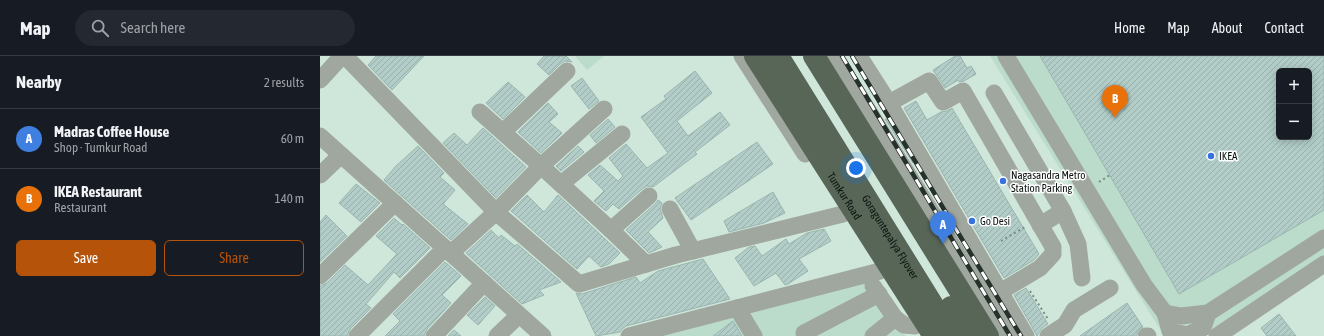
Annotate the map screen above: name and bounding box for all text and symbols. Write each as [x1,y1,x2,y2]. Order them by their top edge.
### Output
search box [75,10,355,46]
text: Map [20,17,51,39]
icon: search [89,17,111,39]
text: Search here [121,19,185,36]
text: Home [1114,20,1145,36]
text: Map [1167,20,1190,36]
text: About [1212,20,1243,36]
text: Contact [1265,20,1304,36]
map controls [1276,68,1312,140]
button: + [1276,68,1312,104]
text: Nearby [16,72,62,92]
text: 2 results [264,75,304,90]
pin: B [1102,85,1128,118]
button: − [1276,104,1312,140]
text: Madras Coffee House [54,123,169,140]
text: A [26,131,32,146]
text: 60 m [281,131,304,146]
text: Shop · Tumkur Road [54,140,148,155]
place label: IKEA [1219,150,1238,162]
marker: IKEA [1206,151,1216,161]
your location [846,158,866,178]
place label: Nagasandra Metro Station Parking [1011,169,1085,194]
street label: Tumkur Road [825,170,864,222]
marker: Nagasandra Metro Station Parking [998,176,1008,186]
text: IKEA Restaurant [54,183,142,200]
text: B [26,191,32,206]
text: 140 m [275,191,304,206]
street label: Goraguntepalya Flyover [860,193,921,282]
text: Restaurant [54,200,107,215]
pin: A [930,211,956,244]
place label: Go Desi [980,215,1010,227]
marker: Go Desi [967,216,977,226]
button: Save [16,240,156,276]
button: Share [164,240,304,276]

